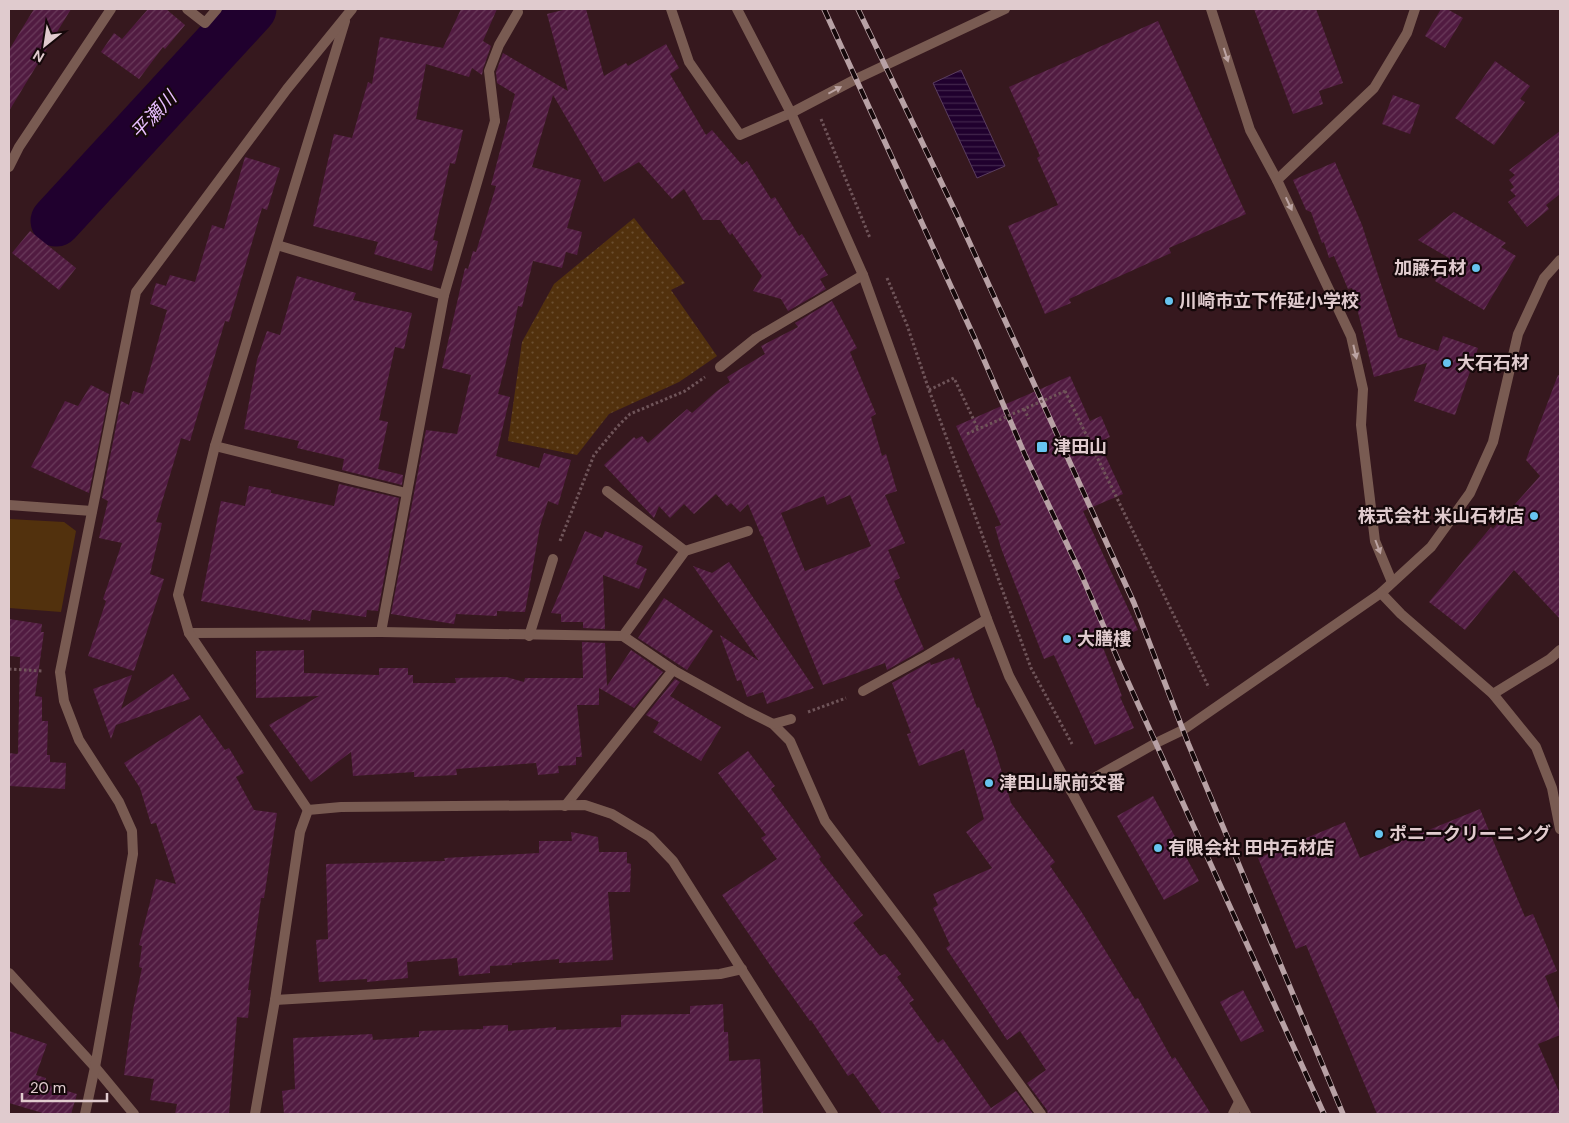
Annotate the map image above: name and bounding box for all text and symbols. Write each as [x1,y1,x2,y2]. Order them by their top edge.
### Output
north arrow [20,20,70,70]
text: N [30,46,47,67]
one-way arrow [1222,48,1230,63]
water label: 平瀬川 [125,85,183,145]
one-way arrow [827,86,842,94]
one-way arrow [1285,197,1293,211]
place label: 加藤石材 [1394,256,1466,280]
marker: 加藤石材 [1470,262,1482,274]
place label: 川崎市立下作延小学校 [1179,289,1359,313]
marker: 川崎市立下作延小学校 [1163,295,1175,307]
one-way arrow [1351,345,1359,360]
place label: 大石石材 [1457,351,1529,375]
marker: 大石石材 [1441,357,1453,369]
place label: 津田山 [1053,435,1107,459]
marker: 津田山 [1035,440,1049,454]
place label: 株式会社 米山石材店 [1358,504,1524,528]
marker: 株式会社 米山石材店 [1528,510,1540,522]
one-way arrow [1375,540,1382,555]
place label: 大膳樓 [1077,627,1131,651]
marker: 大膳樓 [1061,633,1073,645]
place label: 津田山駅前交番 [999,771,1125,795]
marker: 津田山駅前交番 [983,777,995,789]
place label: ポニークリーニング [1389,822,1551,846]
marker: ポニークリーニング [1373,828,1385,840]
place label: 有限会社 田中石材店 [1168,836,1334,860]
marker: 有限会社 田中石材店 [1152,842,1164,854]
scale bar [22,1070,108,1102]
text: 20 m [30,1078,66,1098]

